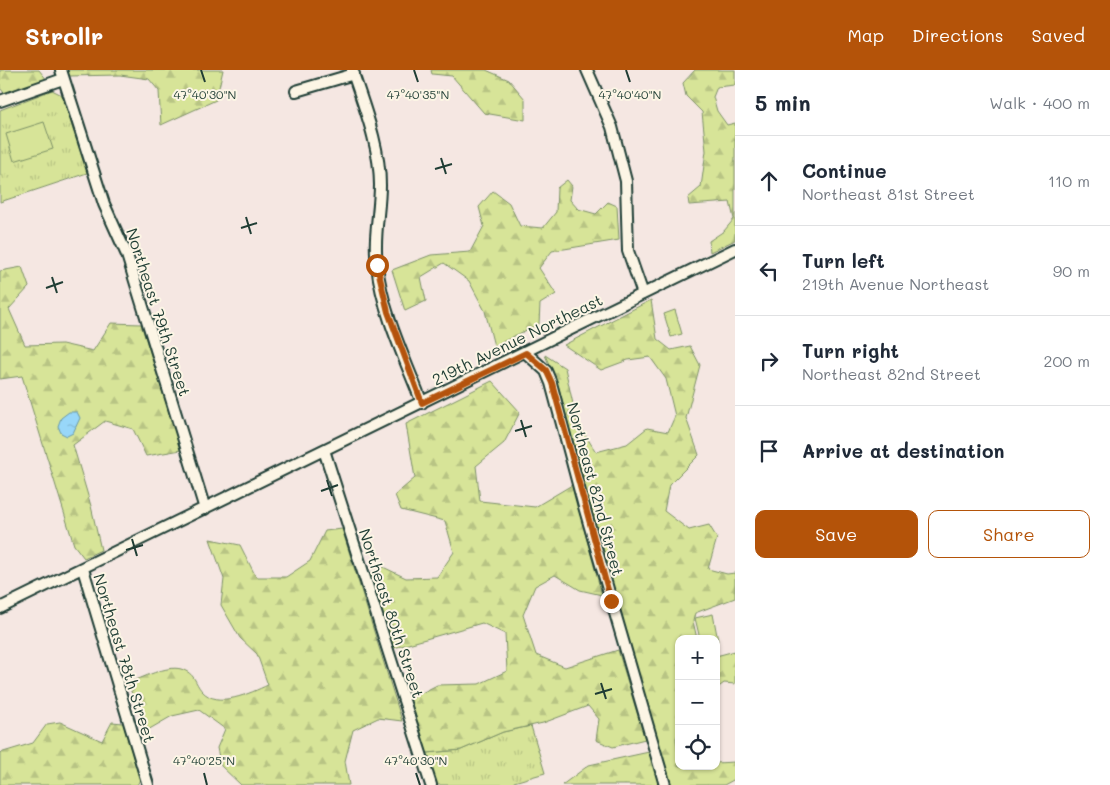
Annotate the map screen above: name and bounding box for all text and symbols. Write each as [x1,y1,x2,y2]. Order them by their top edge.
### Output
text: Strollr [25,20,103,51]
text: Map [847,23,884,47]
text: Directions [912,23,1004,47]
text: Saved [1032,23,1085,47]
text: 47°40'30"N [174,86,236,102]
text: 47°40'35"N [387,86,449,102]
text: 47°40'40"N [599,86,661,102]
text: 5 min [755,89,811,116]
text: Walk · 400 m [989,92,1090,113]
text: Continue [802,158,887,183]
icon: ahead [755,167,783,195]
text: 110 m [1048,170,1090,191]
text: Northeast 81st Street [802,183,975,204]
street label: Northeast 79th Street [122,225,196,399]
text: Turn left [802,248,885,273]
route start [366,254,389,277]
icon: left [755,257,783,285]
text: 90 m [1053,260,1090,281]
text: 219th Avenue Northeast [802,273,989,294]
street label: 219th Avenue Northeast [428,289,606,389]
text: Turn right [802,338,899,363]
icon: right [755,347,783,375]
text: 200 m [1043,350,1090,371]
text: Northeast 82nd Street [802,363,981,384]
street label: Northeast 82nd Street [563,400,629,578]
icon: arrive [755,437,783,465]
text: Arrive at destination [802,438,1005,463]
button: Save [755,510,918,558]
button: Share [928,510,1090,558]
street label: Northeast 80th Street [355,526,429,700]
street label: Northeast 78th Street [89,571,161,745]
route end [600,590,623,613]
map controls [675,635,720,770]
button: + [675,635,720,680]
button: − [675,680,720,725]
button: locate [675,725,720,770]
text: 47°40'25"N [173,752,235,768]
text: 47°40'30"N [385,752,447,768]

